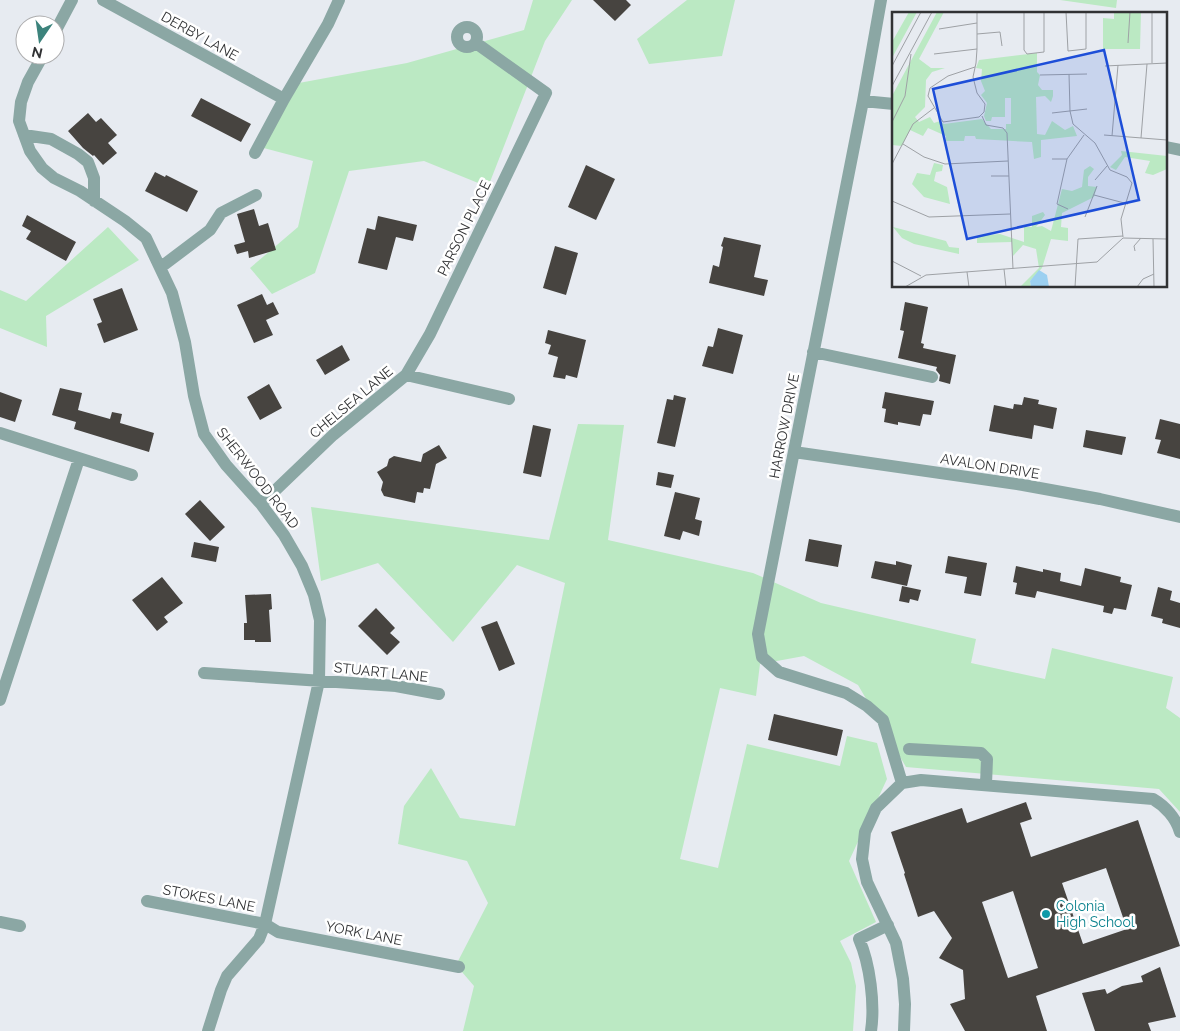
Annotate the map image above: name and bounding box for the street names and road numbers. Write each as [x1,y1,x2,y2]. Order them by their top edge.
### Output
street label: DERBY LANE [159,8,241,64]
street label: PARSON PLACE [434,178,494,278]
street label: CHELSEA LANE [306,363,396,441]
street label: HARROW DRIVE [766,372,802,480]
street label: SHERWOOD ROAD [214,424,302,532]
street label: AVALON DRIVE [939,450,1041,482]
street label: STUART LANE [333,659,429,685]
street label: STOKES LANE [161,881,257,915]
street label: YORK LANE [324,918,404,948]

